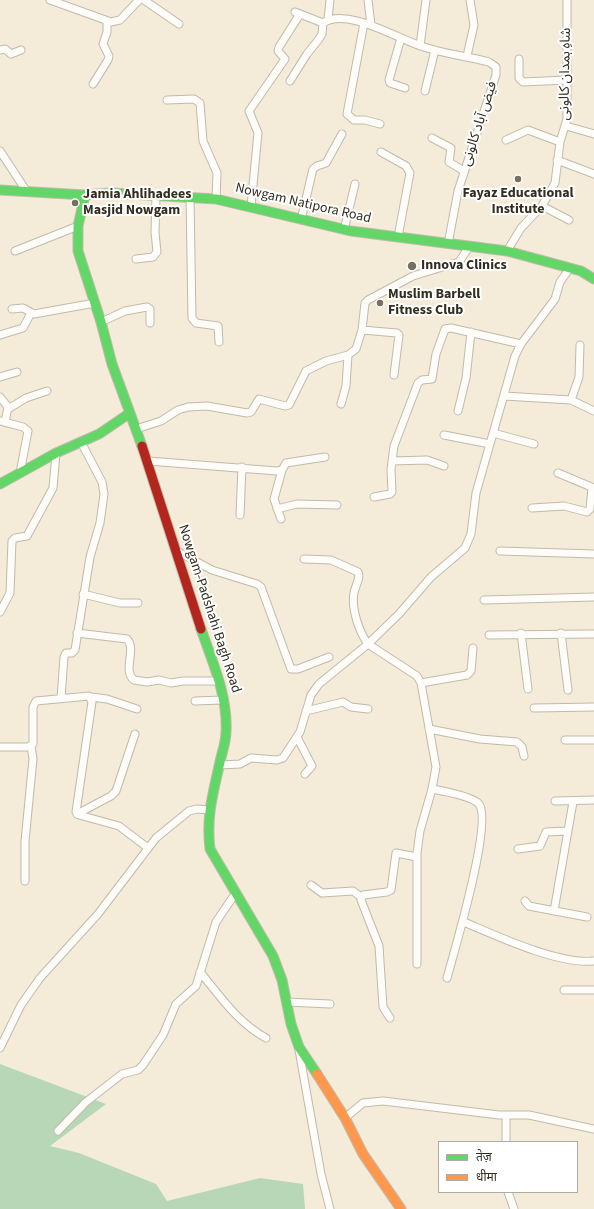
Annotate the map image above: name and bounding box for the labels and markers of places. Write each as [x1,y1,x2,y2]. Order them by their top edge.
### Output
marker: Fayaz Educational Institute [513,174,523,184]
place label: Fayaz Educational Institute [462,186,574,218]
place label: Jamia Ahlihadees Masjid Nowgam [83,187,192,220]
marker: Jamia Ahlihadees Masjid Nowgam [70,198,80,208]
place label: Innova Clinics [421,258,507,274]
marker: Innova Clinics [406,260,418,272]
place label: Muslim Barbell Fitness Club [388,287,480,320]
marker: Muslim Barbell Fitness Club [375,298,385,308]

